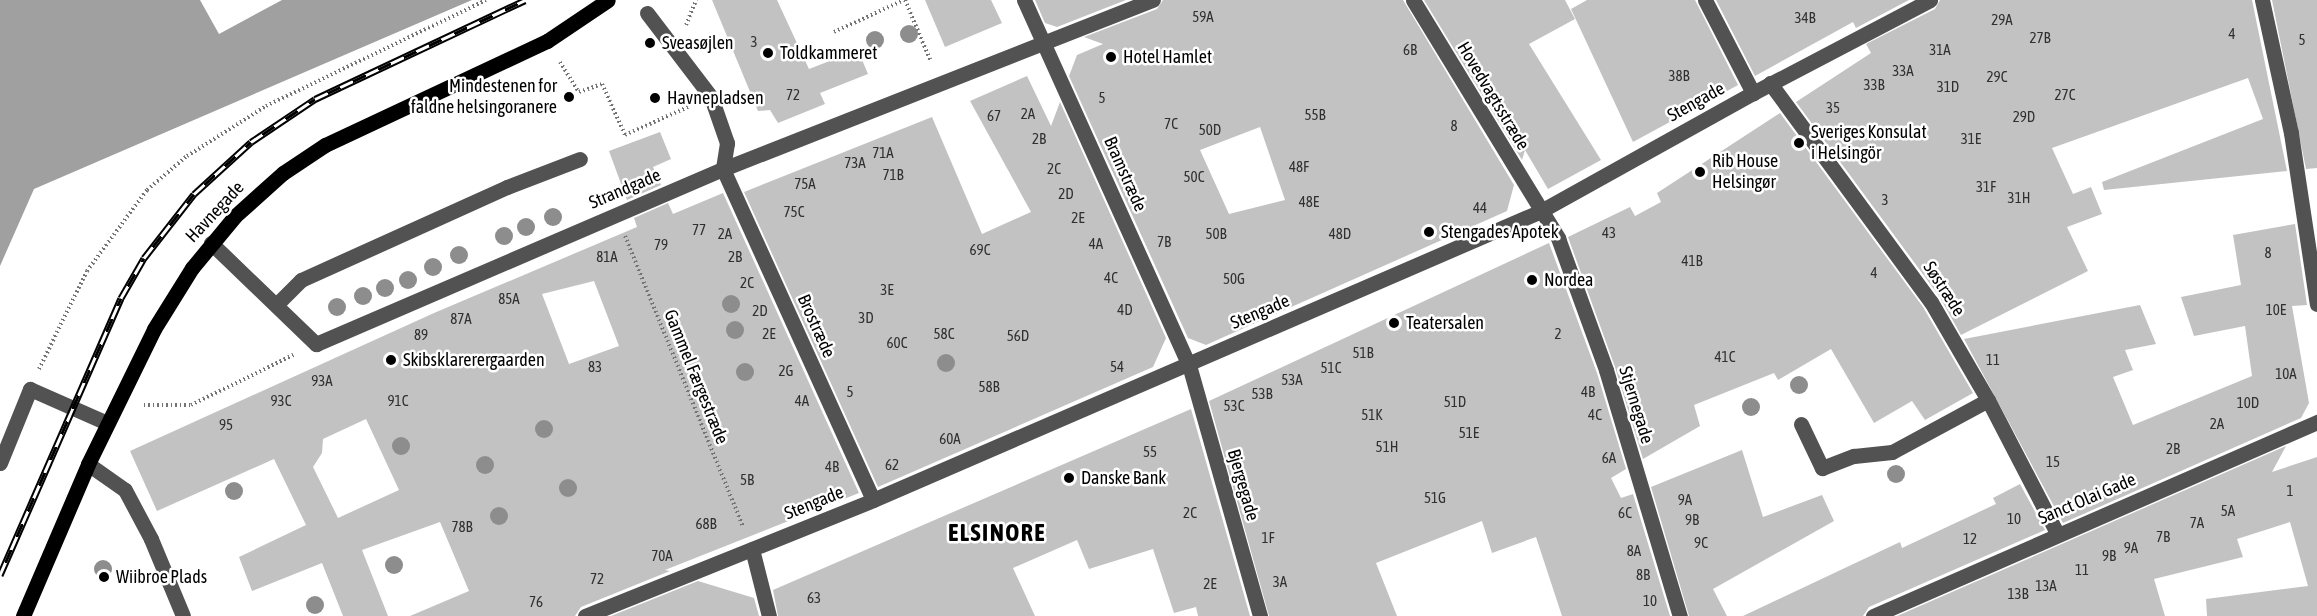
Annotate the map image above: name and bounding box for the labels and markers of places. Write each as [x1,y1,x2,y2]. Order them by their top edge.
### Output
place label: Sveasøjlen [662,32,734,54]
marker: Sveasøjlen [643,36,657,50]
place label: Toldkammeret [780,42,877,64]
marker: Toldkammeret [761,46,775,60]
place label: Hotel Hamlet [1123,46,1212,68]
marker: Hotel Hamlet [1104,50,1118,64]
place label: Mindestenen for faldne helsingoranere [411,76,557,118]
place label: Havnepladsen [667,87,764,109]
marker: Mindestenen for faldne helsingoranere [562,90,576,104]
marker: Havnepladsen [648,91,662,105]
place label: Sveriges Konsulat i Helsingör [1811,122,1927,164]
marker: Sveriges Konsulat i Helsingör [1792,136,1806,150]
place label: Rib House Helsingør [1712,151,1778,194]
marker: Rib House Helsingør [1693,165,1707,179]
place label: Stengades Apotek [1441,221,1559,243]
marker: Stengades Apotek [1422,225,1436,239]
place label: Nordea [1544,269,1593,291]
marker: Nordea [1525,273,1539,287]
place label: Teatersalen [1406,312,1484,334]
marker: Teatersalen [1387,316,1401,330]
place label: Skibsklarerergaarden [403,349,545,371]
marker: Skibsklarerergaarden [384,353,398,367]
place label: Danske Bank [1081,467,1166,489]
marker: Danske Bank [1062,471,1076,485]
place label: Wiibroe Plads [116,566,207,588]
marker: Wiibroe Plads [97,570,111,584]

